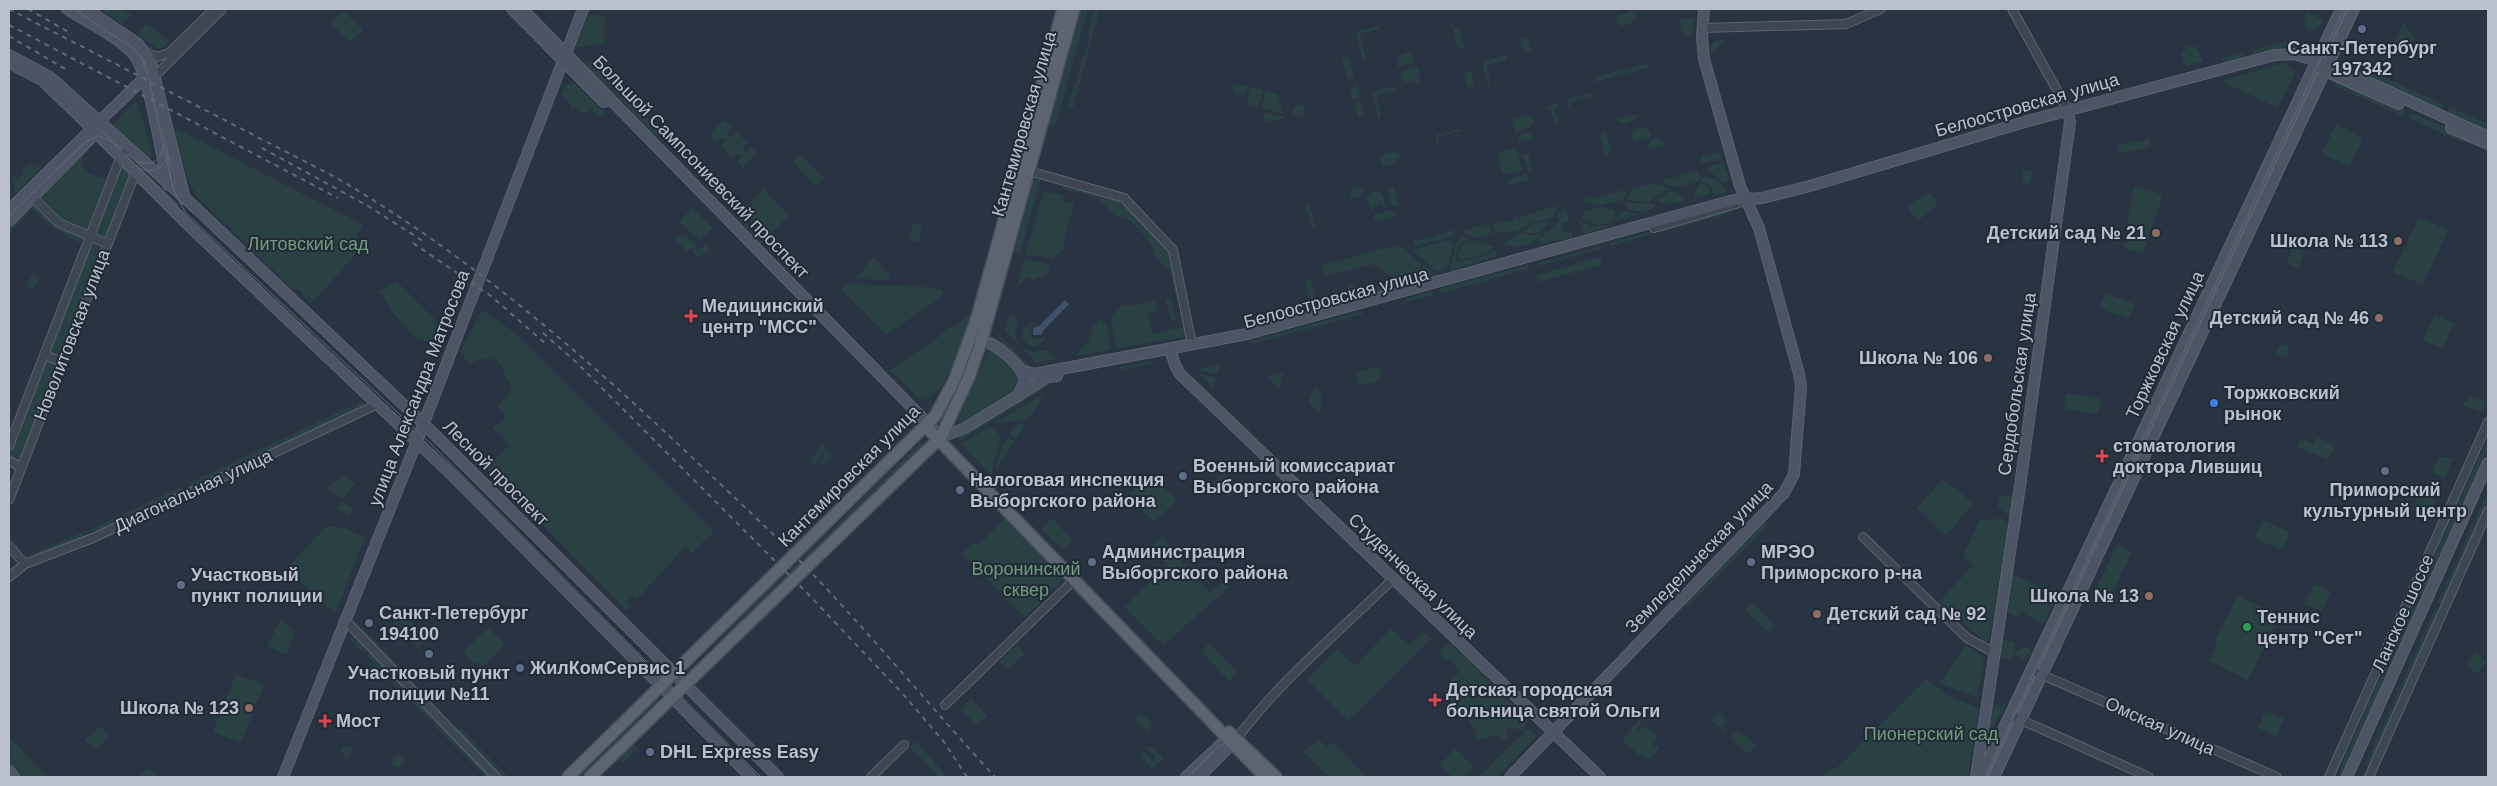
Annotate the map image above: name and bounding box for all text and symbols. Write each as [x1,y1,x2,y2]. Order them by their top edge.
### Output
marker: Санкт-Петербург 197342 [2356,23,2368,35]
street label: Кантемировская улица [988,28,1060,219]
place label: Санкт-Петербург 197342 [2287,38,2437,79]
street label: Большой Сампсониевский проспект [589,52,813,282]
street label: Белоостровская улица [1933,69,2122,141]
place label: Детский сад № 21 [1987,223,2146,243]
marker: Детский сад № 21 [2150,227,2162,239]
place label: Школа № 113 [2270,231,2388,251]
park label: Литовский сад [248,234,369,254]
marker: Школа № 113 [2392,235,2404,247]
street label: Новолитовская улица [30,246,114,423]
street label: Белоостровская улица [1242,263,1431,332]
street label: улица Александра Матросова [365,266,474,509]
street label: Торжковская улица [2122,267,2208,422]
street label: Сердобольская улица [1994,290,2040,477]
place label: Медицинский центр "МСС" [702,296,824,337]
place label: Детский сад № 46 [2210,308,2369,328]
marker: Медицинский центр "МСС" [684,309,698,323]
marker: Детский сад № 46 [2373,312,2385,324]
place label: Школа № 106 [1859,348,1978,368]
marker: Школа № 106 [1982,352,1994,364]
place label: Торжковский рынок [2224,383,2340,424]
marker: Торжковский рынок [2208,397,2220,409]
street label: Кантемировская улица [774,400,925,551]
street label: Лесной проспект [439,416,553,530]
place label: стоматология доктора Лившиц [2113,436,2262,477]
street label: Диагональная улица [111,445,276,537]
marker: стоматология доктора Лившиц [2095,449,2109,463]
place label: Военный комиссариат Выборгского района [1193,456,1395,497]
marker: Приморский культурный центр [2379,465,2391,477]
place label: Налоговая инспекция Выборгского района [970,470,1164,511]
marker: Военный комиссариат Выборгского района [1177,470,1189,482]
street label: Земледельческая улица [1621,476,1777,637]
place label: Приморский культурный центр [2303,480,2467,521]
marker: Налоговая инспекция Выборгского района [954,484,966,496]
street label: Студенческая улица [1344,509,1482,643]
place label: Администрация Выборгского района [1102,542,1289,583]
place label: МРЭО Приморского р-на [1761,542,1923,583]
street label: Ланское шоссе [2368,551,2438,675]
marker: Администрация Выборгского района [1086,556,1098,568]
marker: МРЭО Приморского р-на [1745,556,1757,568]
park label: Воронинский сквер [972,559,1080,600]
place label: Участковый пункт полиции [191,565,323,606]
marker: Участковый пункт полиции [175,579,187,591]
place label: Школа № 13 [2030,586,2139,606]
marker: Школа № 13 [2143,590,2155,602]
place label: Санкт-Петербург 194100 [379,603,529,644]
place label: Детский сад № 92 [1827,604,1986,624]
place label: Теннис центр "Сет" [2257,607,2362,648]
marker: Детский сад № 92 [1811,608,1823,620]
marker: Санкт-Петербург 194100 [363,617,375,629]
marker: Теннис центр "Сет" [2241,621,2253,633]
marker: Участковый пункт полиции №11 [423,648,435,660]
place label: ЖилКомСервис 1 [529,658,685,678]
marker: ЖилКомСервис 1 [514,662,526,674]
place label: Участковый пункт полиции №11 [348,663,510,704]
place label: Детская городская больница святой Ольги [1446,680,1660,721]
marker: Детская городская больница святой Ольги [1428,693,1442,707]
street label: Омская улица [2102,693,2219,760]
place label: Школа № 123 [120,698,239,718]
marker: Школа № 123 [243,702,255,714]
place label: Мост [336,711,381,731]
marker: Мост [318,714,332,728]
park label: Пионерский сад [1864,724,1999,744]
place label: DHL Express Easy [660,742,819,762]
marker: DHL Express Easy [644,746,656,758]

